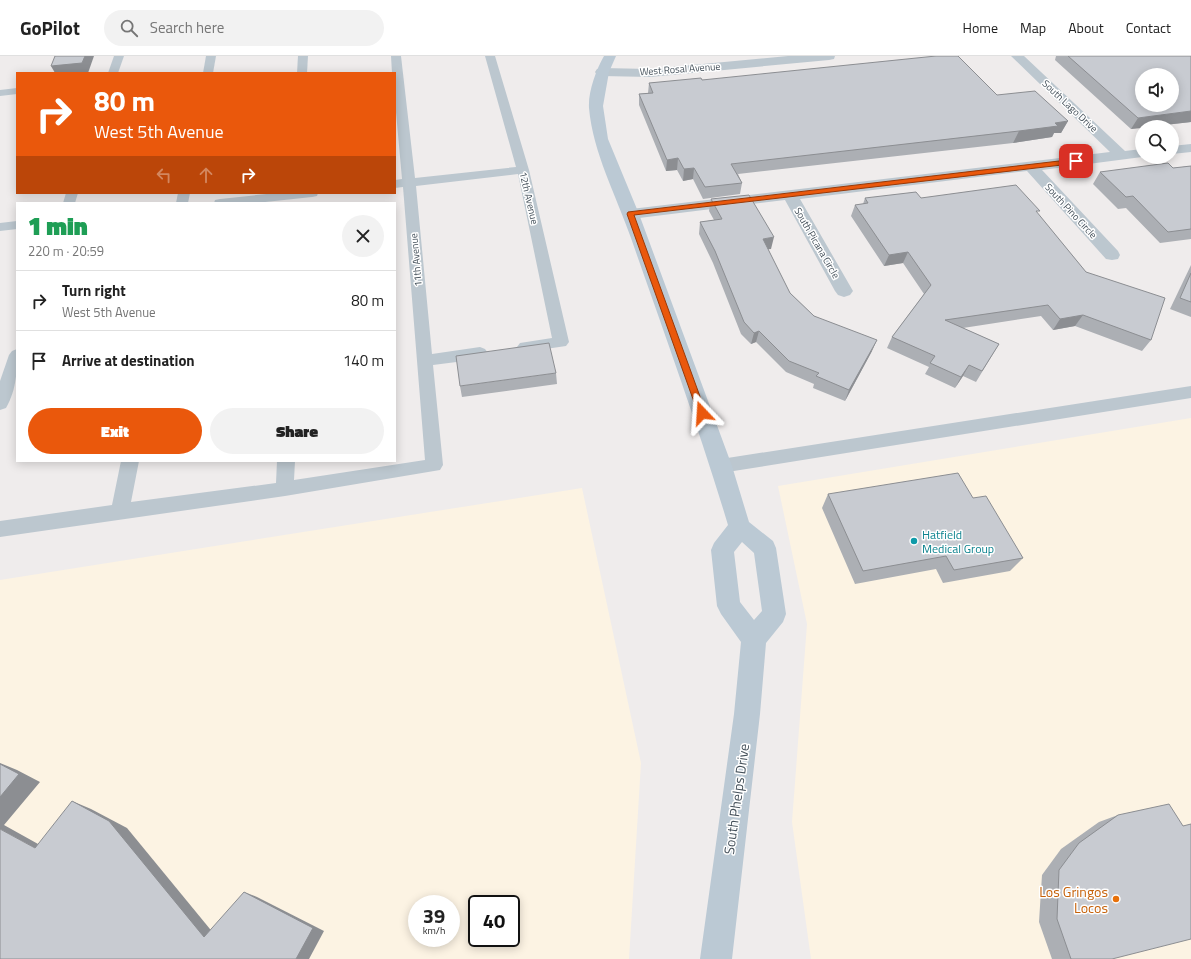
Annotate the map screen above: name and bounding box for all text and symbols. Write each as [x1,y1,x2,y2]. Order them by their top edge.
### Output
search box [104,10,384,46]
text: GoPilot [20,13,80,42]
text: Search here [150,16,224,39]
icon: search [118,17,140,39]
text: Home [963,17,998,38]
text: Map [1020,17,1046,38]
text: About [1068,17,1104,38]
text: Contact [1126,17,1171,38]
street label: West Rosal Avenue [639,59,721,79]
map controls [1135,68,1179,164]
button: sound [1135,68,1179,112]
street label: South Lago Drive [1039,76,1101,136]
text: 80 m [94,79,155,122]
icon: right [28,88,80,140]
text: West 5th Avenue [94,118,224,145]
button: search [1135,120,1179,164]
pin [1059,144,1093,178]
icon: arrive [1065,150,1087,172]
icon: left [153,164,175,186]
icon: ahead [195,164,217,186]
icon: right [237,164,259,186]
street label: 12th Avenue [516,170,542,226]
street label: South Pino Circle [1041,180,1101,242]
street label: South Picana Circle [791,205,843,281]
text: 1 min [28,208,88,244]
button: close [342,215,384,257]
street label: 11th Avenue [406,233,426,287]
text: 220 m · 20:59 [28,241,104,261]
text: Turn right [62,279,126,302]
text: 80 m [351,289,384,312]
icon: right [28,290,50,312]
text: West 5th Avenue [62,302,156,322]
text: Arrive at destination [62,349,195,372]
text: 140 m [343,349,384,372]
icon: arrive [28,350,50,372]
position arrow [681,392,723,434]
button: Exit [28,408,202,454]
button: Share [210,408,384,454]
place label: Hatfield Medical Group [922,525,994,558]
marker: Hatfield Medical Group [909,536,919,546]
street label: South Phelps Drive [718,742,754,856]
place label: Los Gringos Locos [1039,881,1108,918]
marker: Los Gringos Locos [1111,894,1121,904]
speed limit sign: 40 [468,895,520,947]
text: 39 [423,900,445,931]
text: km/h [423,923,445,938]

